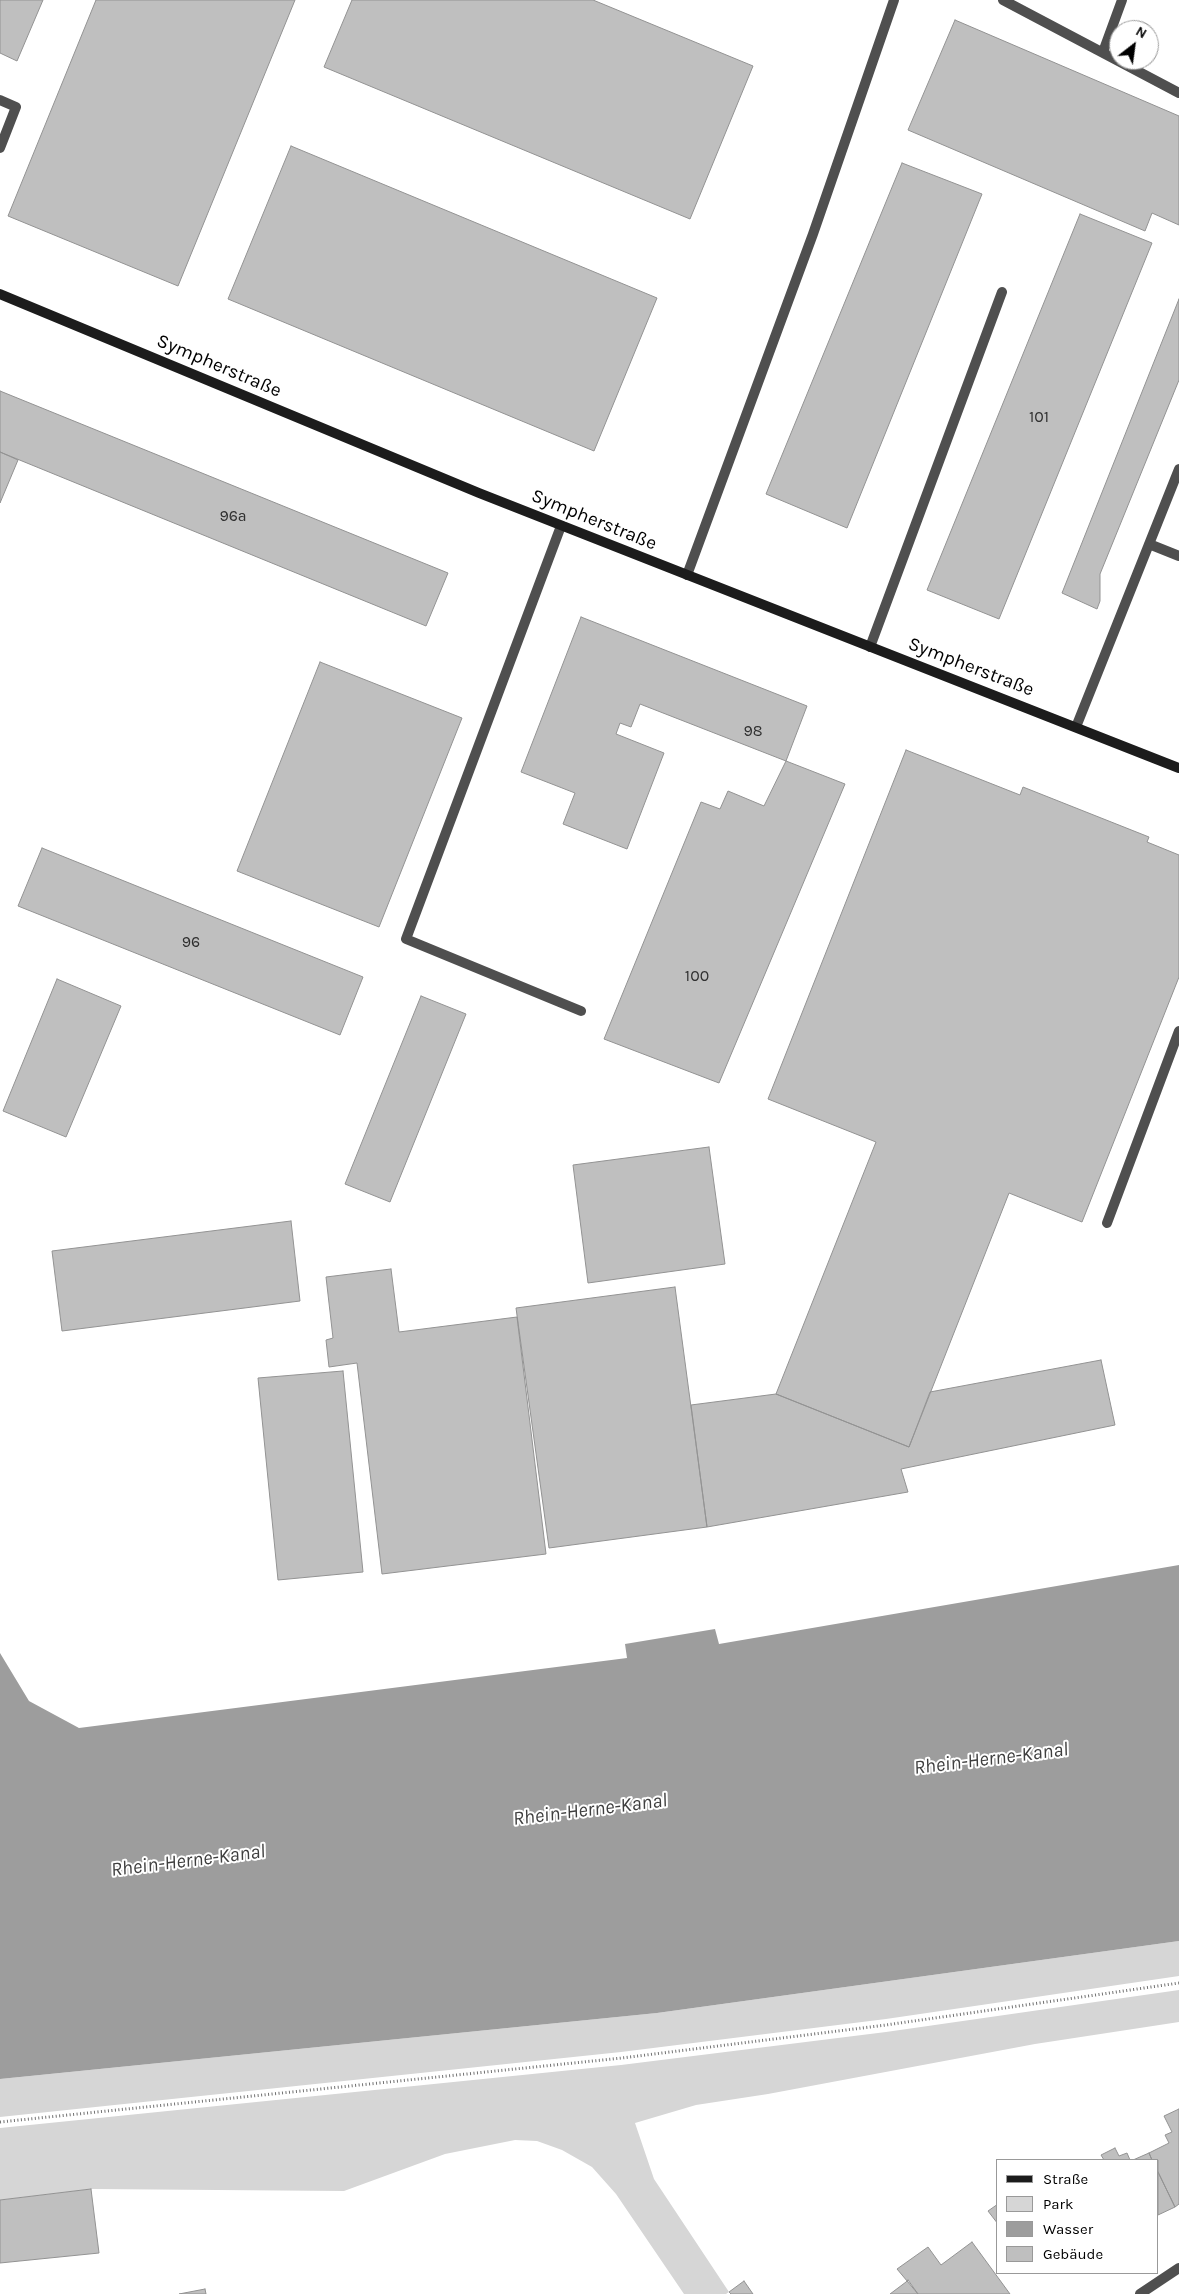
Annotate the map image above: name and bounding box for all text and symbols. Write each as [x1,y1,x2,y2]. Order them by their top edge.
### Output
north arrow [1109,20,1159,70]
text: N [1133,23,1150,42]
street label: Sympherstraße [153,329,285,403]
house number: 101 [1029,407,1049,427]
street label: Sympherstraße [528,484,660,556]
house number: 96a [219,506,247,526]
street label: Sympherstraße [905,632,1037,702]
house number: 98 [743,721,763,741]
house number: 96 [182,932,200,952]
house number: 100 [685,966,709,986]
water label: Rhein-Herne-Kanal [912,1738,1070,1780]
water label: Rhein-Herne-Kanal [511,1789,669,1831]
water label: Rhein-Herne-Kanal [109,1840,267,1882]
legend [996,2159,1159,2274]
text: Straße [1043,2170,1088,2188]
text: Park [1043,2195,1073,2213]
text: Wasser [1043,2220,1093,2238]
text: Gebäude [1043,2245,1103,2263]

